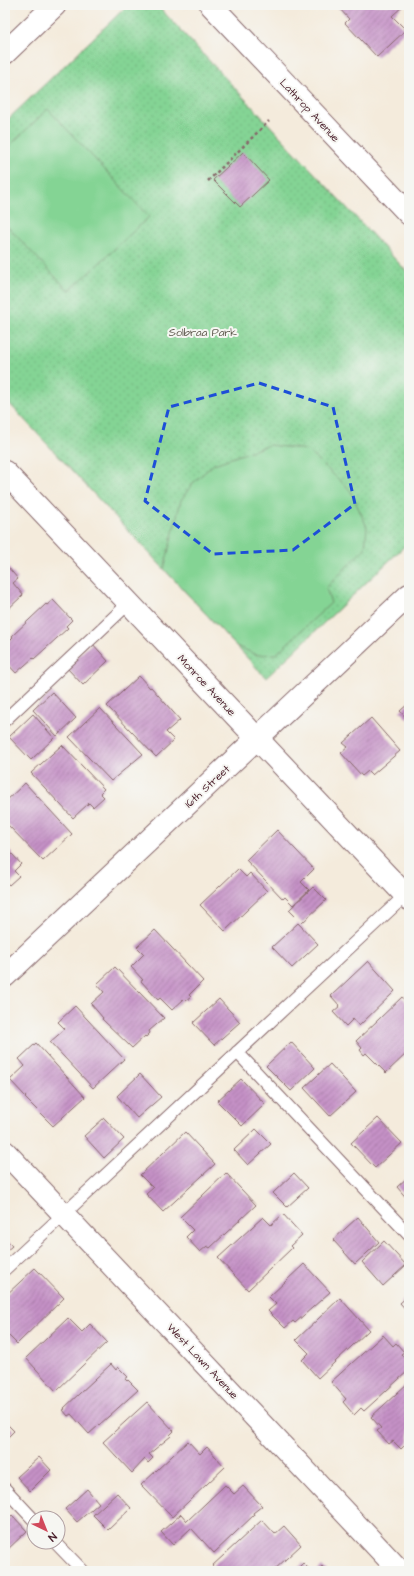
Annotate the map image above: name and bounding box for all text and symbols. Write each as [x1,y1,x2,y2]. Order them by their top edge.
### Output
street label: Lathrop Avenue [276,75,343,145]
park label: Solbraa Park [169,325,237,340]
street label: Monroe Avenue [174,651,239,719]
street label: 16th Street [182,761,234,811]
street label: West Lawn Avenue [164,1320,242,1402]
north arrow [26,1510,66,1550]
text: N [45,1529,60,1545]

